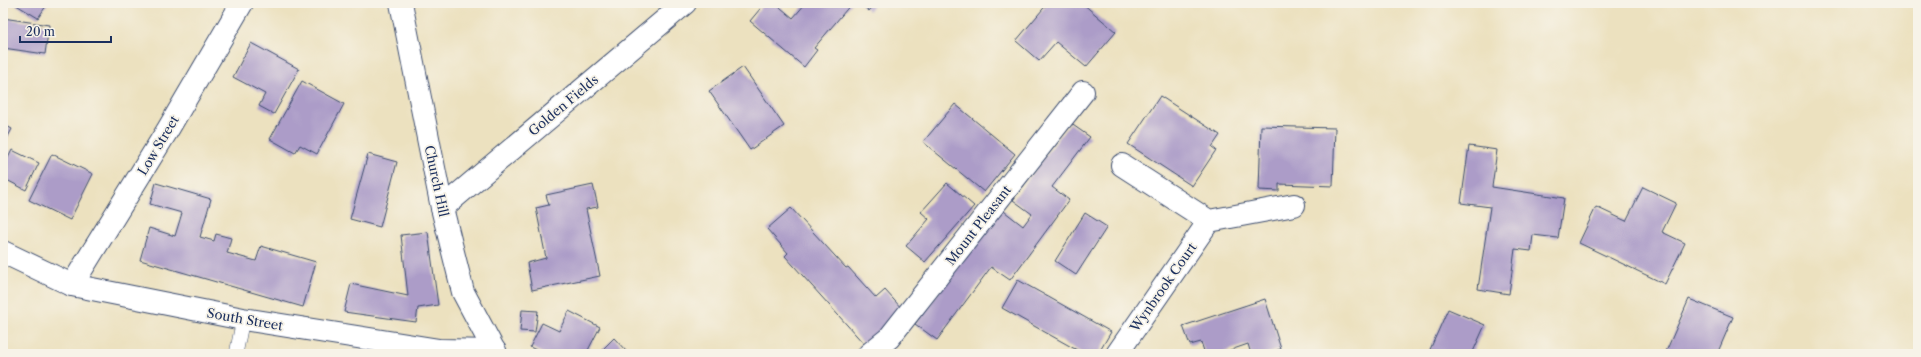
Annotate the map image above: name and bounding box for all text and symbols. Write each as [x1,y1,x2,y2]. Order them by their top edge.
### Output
scale bar [20,18,111,44]
text: 20 m [26,24,55,39]
street label: Golden Fields [525,71,601,139]
street label: Low Street [134,112,182,178]
street label: Church Hill [422,144,452,218]
street label: Mount Pleasant [942,182,1014,268]
street label: Wynbrook Court [1126,239,1200,335]
street label: South Street [206,304,285,334]

